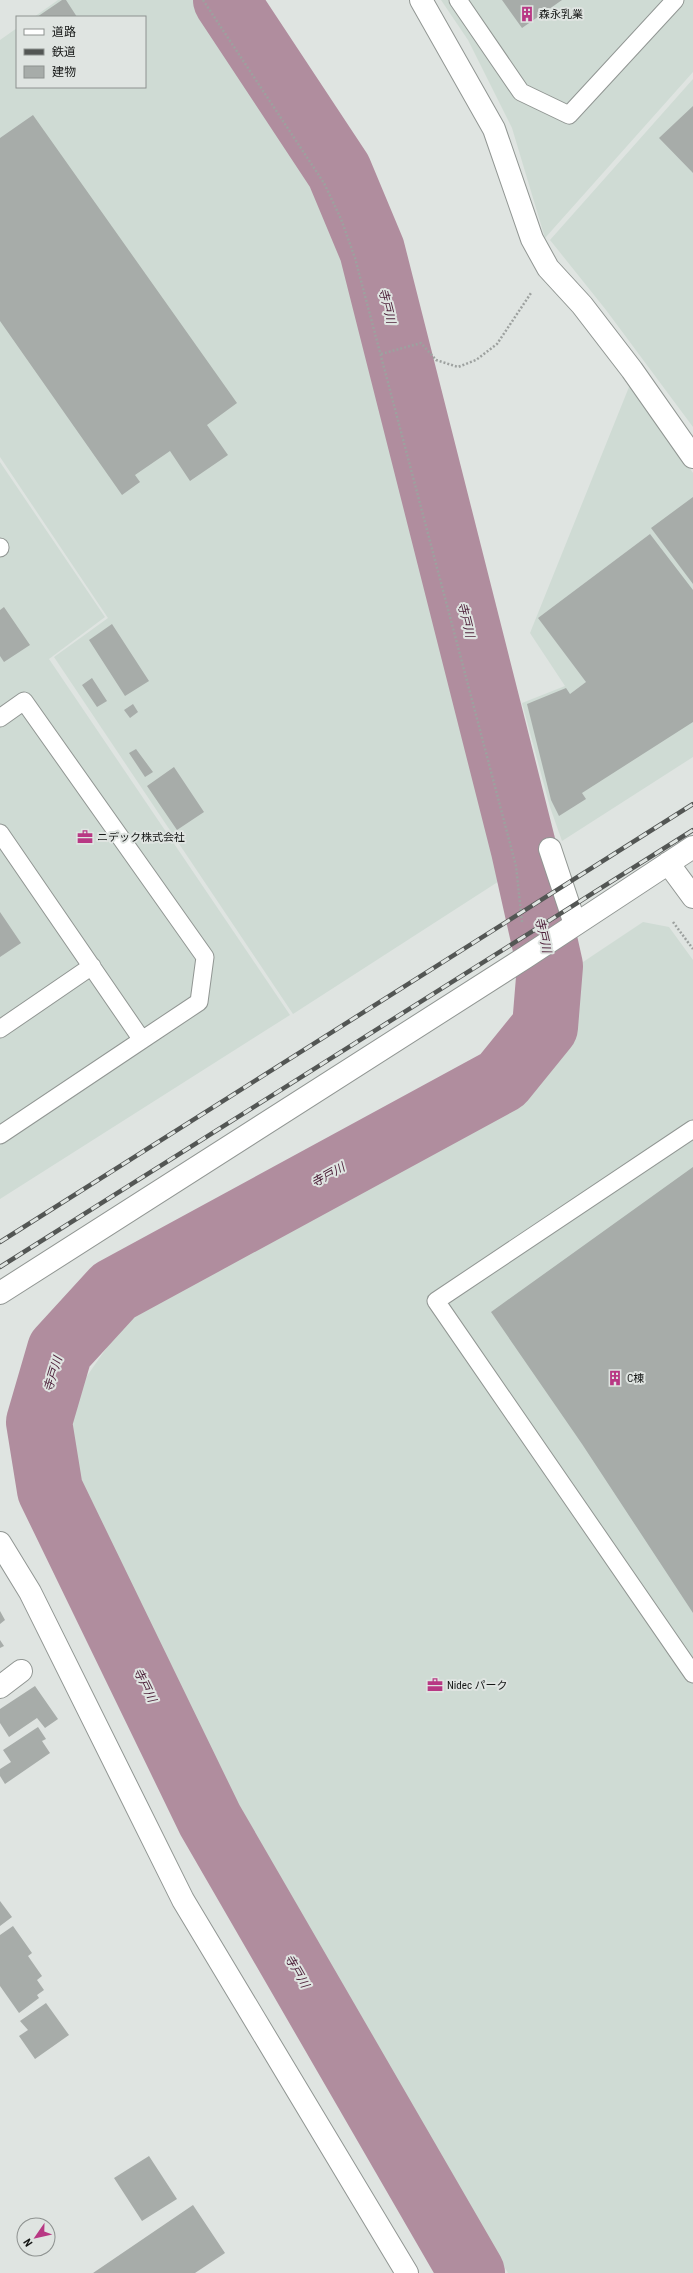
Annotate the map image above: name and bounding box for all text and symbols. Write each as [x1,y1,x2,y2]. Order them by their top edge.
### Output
building icon: 森永乳業 [518,5,536,23]
place label: 森永乳業 [539,8,583,21]
legend [16,16,146,88]
text: 道路 [52,25,76,39]
text: 鉄道 [52,45,76,59]
text: 建物 [52,65,76,79]
water label: 寺戸川 [376,287,399,327]
water label: 寺戸川 [455,601,478,641]
office icon: ニデック株式会社 [76,828,94,846]
place label: ニデック株式会社 [97,831,185,844]
water label: 寺戸川 [532,916,554,956]
water label: 寺戸川 [309,1159,349,1190]
water label: 寺戸川 [41,1353,66,1393]
building icon: C棟 [606,1369,624,1387]
place label: C棟 [627,1372,644,1385]
water label: 寺戸川 [131,1666,160,1706]
office icon: Nidec パーク [426,1676,444,1694]
place label: Nidec パーク [447,1679,508,1692]
water label: 寺戸川 [282,1952,313,1992]
north arrow [16,2217,56,2257]
text: N [21,2236,35,2249]

